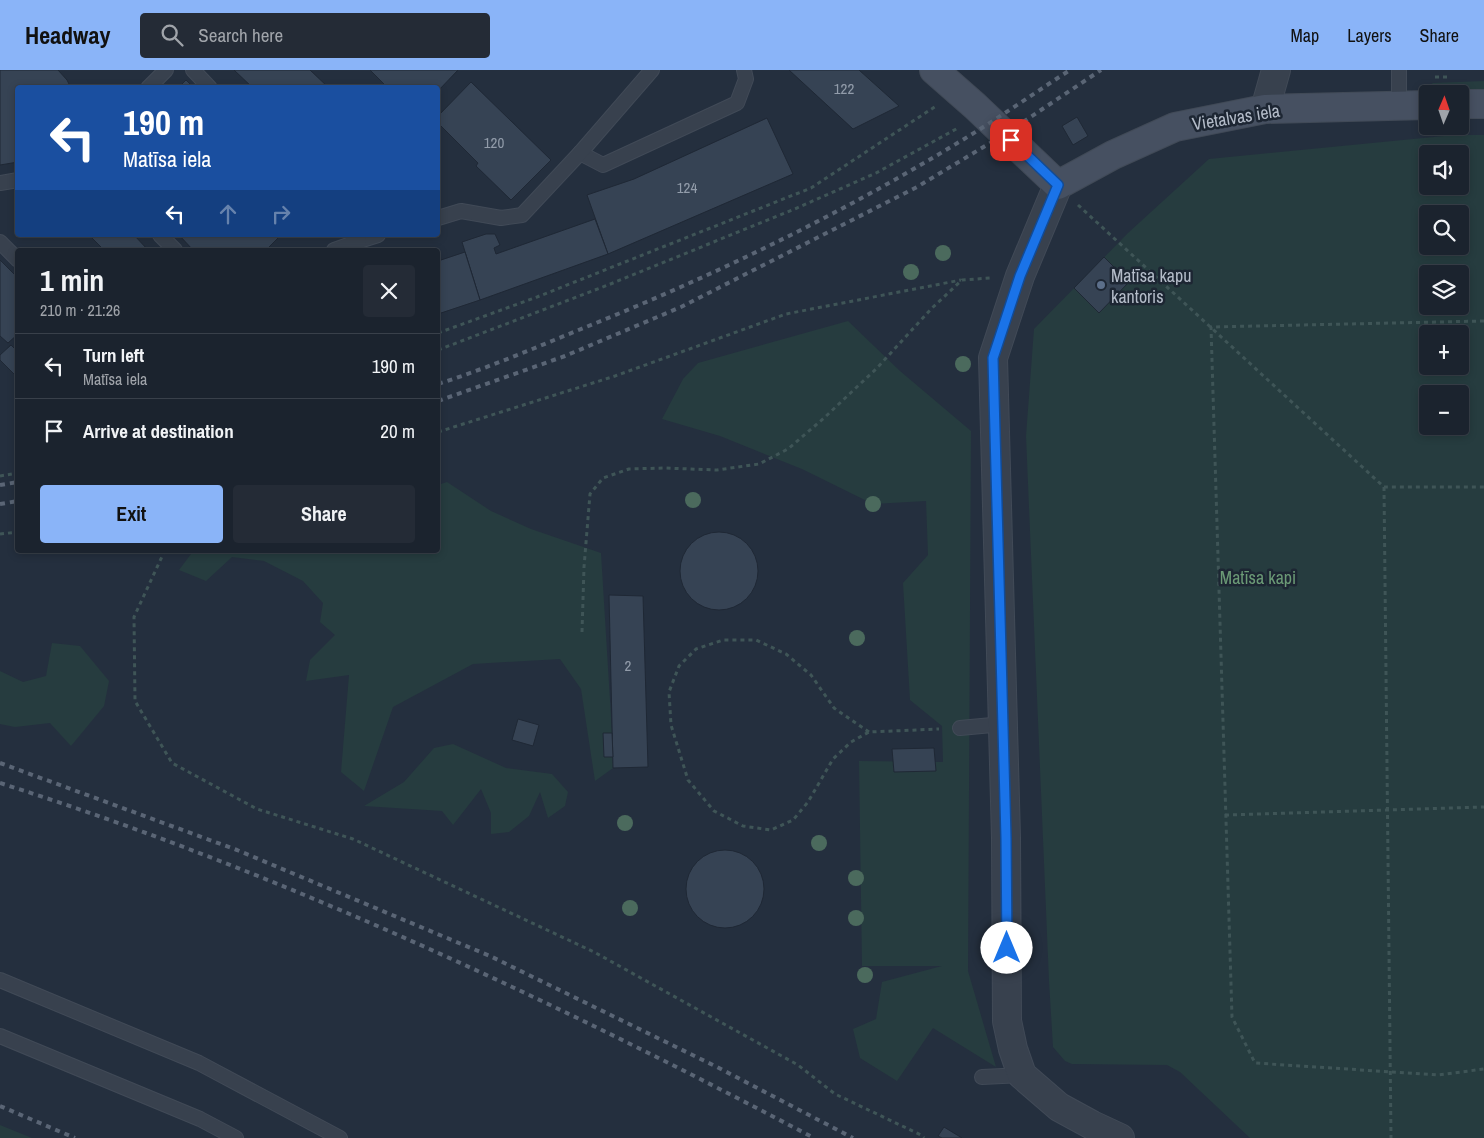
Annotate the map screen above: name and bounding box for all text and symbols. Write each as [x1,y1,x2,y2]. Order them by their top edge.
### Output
search box [140,13,490,58]
text: Headway [25,19,110,51]
icon: search [158,21,186,49]
text: Search here [198,22,283,48]
text: Map [1291,23,1319,48]
text: Layers [1347,23,1392,48]
text: Share [1420,23,1459,48]
house number: 122 [834,78,854,99]
north arrow [1419,85,1469,135]
map controls [1419,85,1469,435]
street label: Vietalvas iela [1190,98,1282,136]
text: 190 m [123,99,204,146]
icon: left [40,105,105,170]
pin [990,119,1032,161]
icon: arrive [997,126,1025,154]
house number: 120 [484,132,504,153]
text: Matīsa iela [123,144,211,174]
button: sound [1419,145,1469,195]
house number: 124 [677,177,697,198]
icon: left [161,200,189,228]
icon: ahead [214,200,242,228]
icon: right [267,200,295,228]
button: search [1419,205,1469,255]
text: 1 min [40,260,104,300]
place label: Matīsa kapu kantoris [1111,263,1191,309]
button: close [363,265,415,317]
button: layers [1419,265,1469,315]
marker: Matīsa kapu kantoris [1095,279,1107,291]
text: 210 m · 21:26 [40,299,120,321]
button: + [1419,325,1469,375]
text: Turn left [83,342,144,368]
icon: left [40,352,68,380]
text: 190 m [372,353,415,379]
text: Matīsa iela [83,368,147,390]
button: − [1419,385,1469,435]
icon: arrive [40,417,68,445]
text: Arrive at destination [83,418,234,444]
text: 20 m [380,418,415,444]
button: Exit [40,485,223,543]
button: Share [233,485,415,543]
park label: Matīsa kapi [1220,565,1296,590]
house number: 2 [625,655,632,676]
position arrow [980,921,1032,973]

